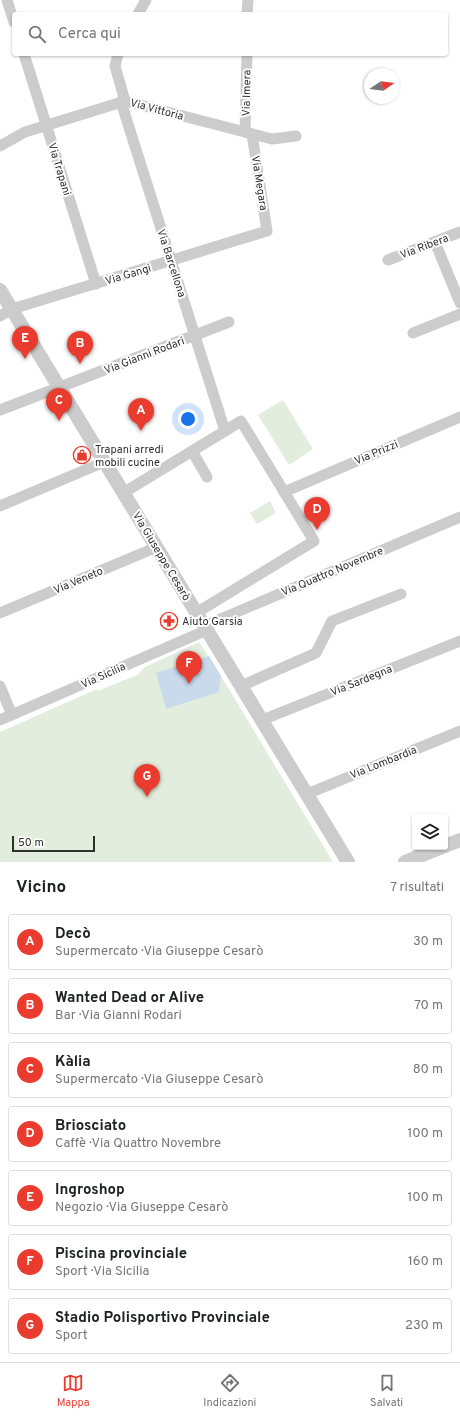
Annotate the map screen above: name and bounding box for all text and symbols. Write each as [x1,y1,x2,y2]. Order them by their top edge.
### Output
search box [12,12,448,56]
icon: search [26,23,48,45]
text: Cerca qui [58,25,121,44]
north arrow [364,68,400,104]
street label: Via Imera [240,69,254,117]
street label: Via Vittoria [128,96,185,124]
street label: Via Trapani [44,141,74,197]
street label: Via Megara [248,155,270,212]
street label: Via Barcellona [153,227,189,299]
street label: Via Ribera [398,231,451,263]
street label: Via Gangi [104,261,153,289]
pin: E [12,326,38,359]
pin: B [67,331,93,364]
street label: Via Gianni Rodari [102,334,187,378]
pin: C [46,388,72,421]
pin: A [128,398,154,431]
your location [178,409,198,429]
street label: Via Prizzi [352,437,400,468]
place label: Trapani arredi mobili cucine [95,443,164,470]
shop icon: Trapani arredi mobili cucine [72,445,92,465]
pin: D [304,497,330,530]
street label: Via Giuseppe Cesarò [129,509,193,604]
street label: Via Quattro Novembre [279,544,386,600]
street label: Via Veneto [52,564,105,598]
pharmacy icon: Aiuto Garsia [159,611,179,631]
place label: Aiuto Garsia [182,615,243,629]
pin: F [176,651,202,684]
street label: Via Sicilia [79,660,128,692]
street label: Via Sardegna [328,662,395,700]
street label: Via Lombardia [348,743,419,783]
pin: G [134,764,160,797]
map controls [412,814,448,850]
button: layers [412,814,448,850]
scale bar [12,834,95,853]
text: 50 m [18,836,44,850]
text: Vicino [16,877,66,899]
text: 7 risultati [390,880,444,896]
text: Decò [55,925,91,944]
text: A [25,934,35,950]
text: 30 m [413,934,443,950]
text: Supermercato · Via Giuseppe Cesarò [55,944,263,960]
text: Wanted Dead or Alive [55,989,204,1008]
text: B [26,998,34,1014]
text: 70 m [414,998,443,1014]
text: Bar · Via Gianni Rodari [55,1008,182,1024]
text: Kàlia [55,1053,91,1072]
text: C [26,1062,34,1078]
text: 80 m [413,1062,443,1078]
text: Supermercato · Via Giuseppe Cesarò [55,1072,263,1088]
text: Briosciato [55,1117,126,1136]
text: D [25,1126,35,1142]
text: 100 m [407,1126,443,1142]
text: Caffè · Via Quattro Novembre [55,1136,221,1152]
text: Ingroshop [55,1181,125,1200]
text: E [26,1190,34,1206]
text: 100 m [407,1190,443,1206]
text: Negozio · Via Giuseppe Cesarò [55,1200,228,1216]
text: Piscina provinciale [55,1245,187,1264]
text: F [26,1254,34,1270]
text: 160 m [408,1254,443,1270]
text: Sport · Via Sicilia [55,1264,149,1280]
text: Stadio Polisportivo Provinciale [55,1309,270,1328]
text: G [26,1318,34,1334]
text: 230 m [405,1318,443,1334]
text: Sport [55,1328,88,1344]
tab: Mappa [57,1372,90,1410]
tab: Indicazioni [203,1372,256,1410]
tab: Salvati [370,1372,403,1410]

